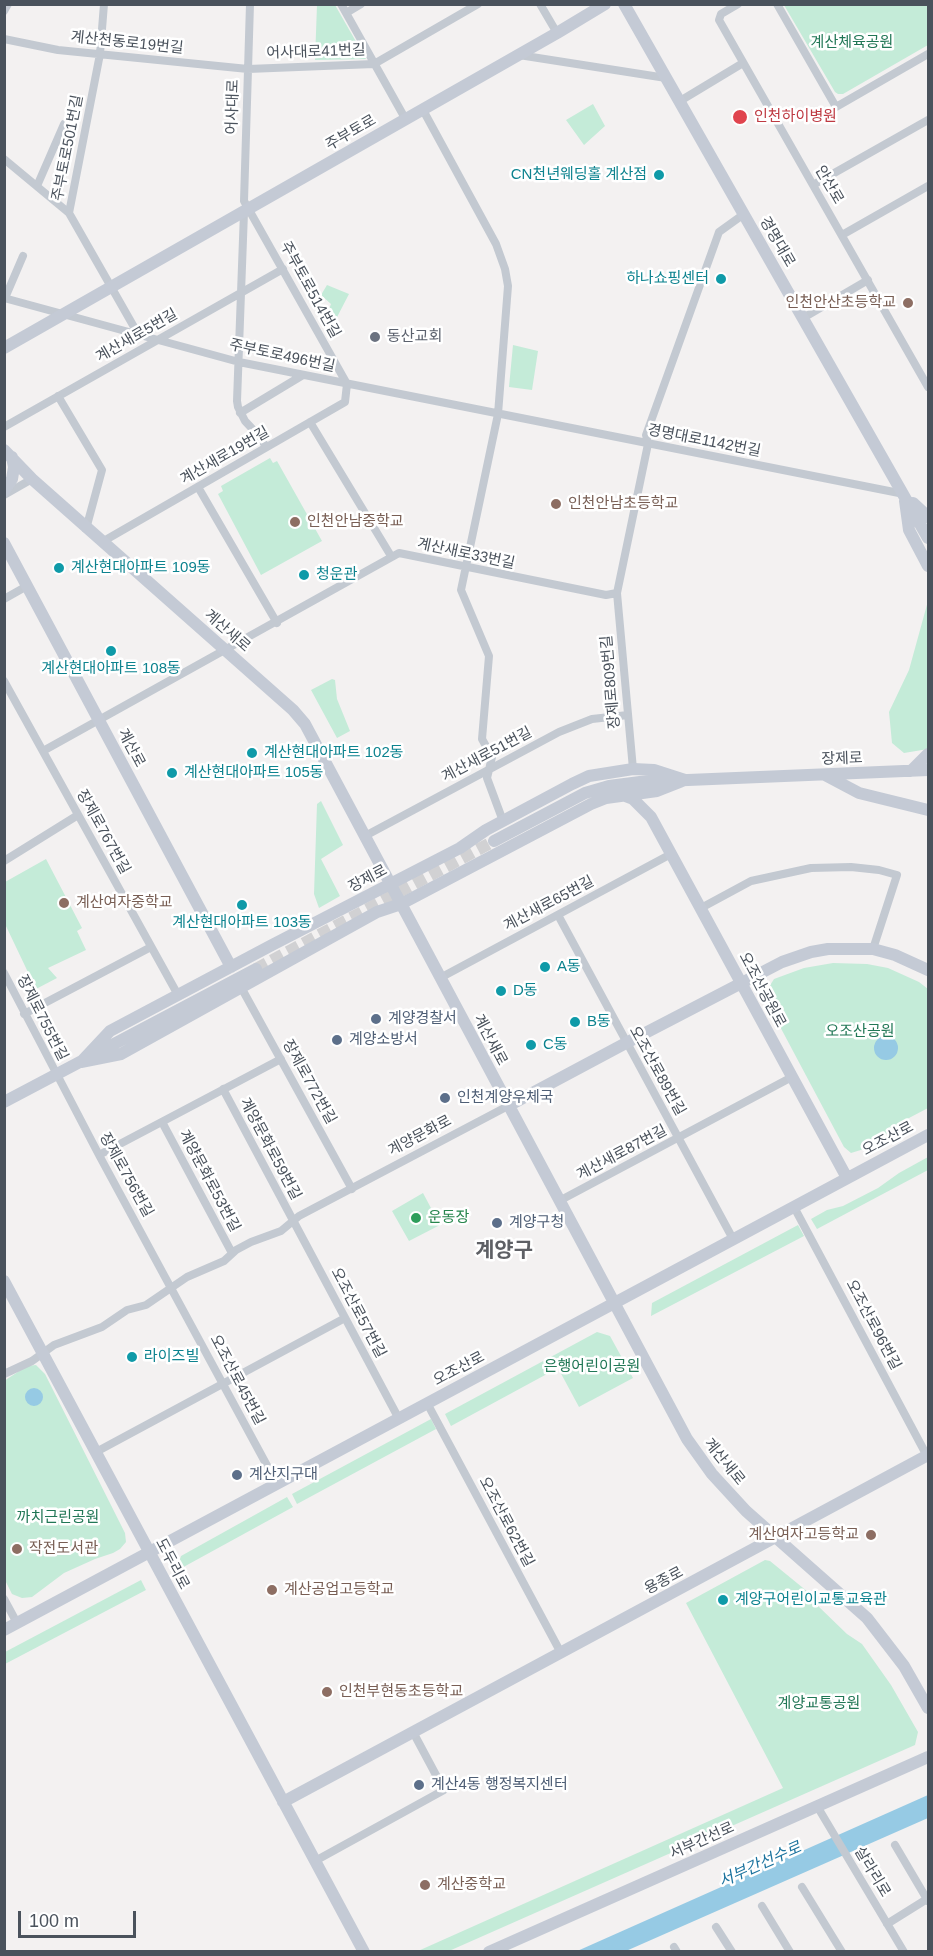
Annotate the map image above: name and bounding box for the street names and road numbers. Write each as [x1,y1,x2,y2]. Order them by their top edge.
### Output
street label: 계산천동로19번길 [70,28,184,58]
street label: 어사대로41번길 [266,41,366,63]
street label: 어사대로 [223,79,243,135]
street label: 주부토로501번길 [49,93,87,203]
street label: 주부토로 [323,111,379,155]
street label: 안산로 [811,163,847,207]
street label: 경명대로 [755,214,799,270]
street label: 주부토로514번길 [276,238,344,342]
street label: 계산새로5번길 [93,305,181,367]
street label: 주부토로496번길 [227,336,337,376]
street label: 경명대로1142번길 [646,421,762,461]
street label: 계산새로19번길 [177,423,273,489]
street label: 계산새로33번길 [415,535,517,573]
street label: 계산새로 [200,606,254,656]
street label: 장제로809번길 [598,634,624,730]
street label: 계산새로51번길 [439,724,535,786]
street label: 계산로 [113,725,149,771]
street label: 장제로 [821,749,863,769]
street label: 장제로767번길 [72,787,134,877]
street label: 장제로 [345,861,391,897]
street label: 계산새로65번길 [501,873,597,935]
street label: 오조산공원로 [735,949,789,1031]
street label: 장제로755번길 [13,972,71,1064]
street label: 계산새로 [469,1011,511,1069]
street label: 오조산로89번길 [625,1023,689,1119]
street label: 장제로772번길 [278,1037,340,1127]
street label: 계양문화로59번길 [235,1095,305,1203]
street label: 계양문화로 [385,1112,455,1160]
street label: 오조산로 [859,1118,917,1160]
street label: 계산새로87번길 [574,1122,670,1184]
street label: 계양문화로53번길 [174,1127,244,1235]
street label: 장제로756번길 [95,1130,157,1220]
street label: 오조산로57번길 [327,1265,389,1361]
street label: 오조산로96번길 [842,1277,904,1373]
street label: 오조산로45번길 [206,1332,268,1428]
street label: 오조산로 [430,1348,488,1390]
street label: 계산새로 [700,1435,748,1489]
street label: 오조산로62번길 [475,1474,537,1570]
street label: 도두리로 [151,1535,193,1593]
street label: 용종로 [641,1563,687,1599]
street label: 서부간선로 [667,1819,737,1863]
street label: 살라리로 [850,1844,894,1900]

